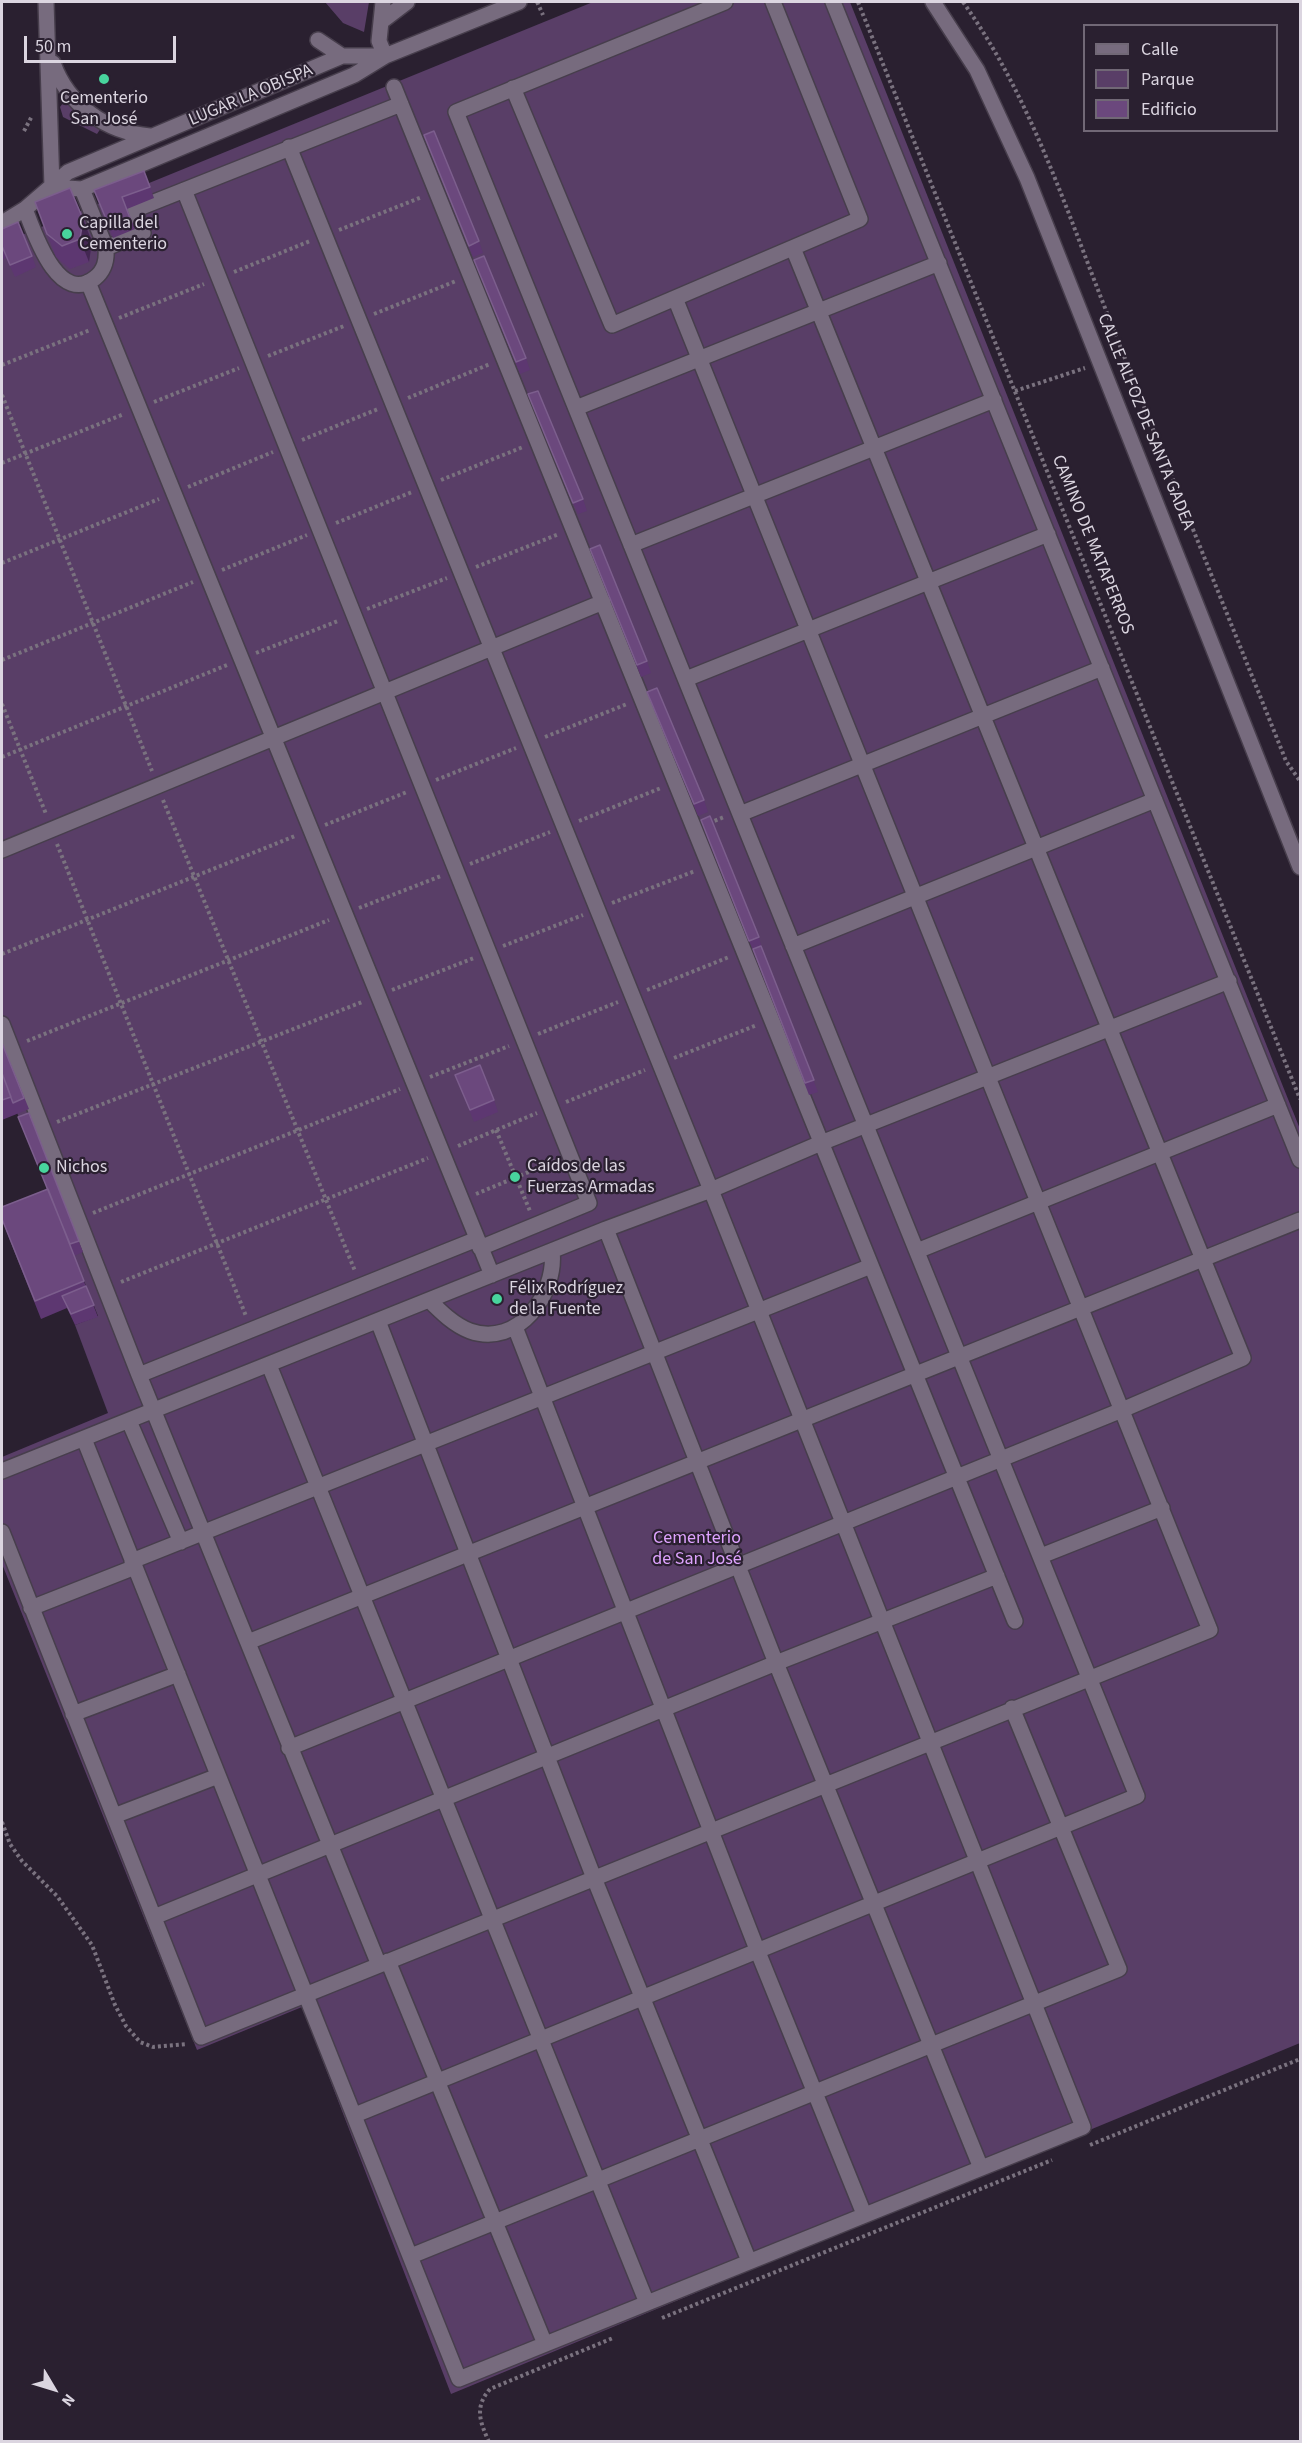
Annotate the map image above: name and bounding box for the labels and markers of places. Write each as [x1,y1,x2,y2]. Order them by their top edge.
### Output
marker: Cementerio San José [97,72,111,86]
place label: Cementerio San José [60,88,148,130]
place label: Capilla del Cementerio [79,213,167,256]
marker: Capilla del Cementerio [60,227,74,241]
place label: Caídos de las Fuerzas Armadas [527,1156,655,1198]
place label: Nichos [56,1157,107,1179]
marker: Nichos [37,1161,51,1175]
marker: Caídos de las Fuerzas Armadas [508,1170,522,1184]
place label: Félix Rodríguez de la Fuente [509,1278,623,1320]
marker: Félix Rodríguez de la Fuente [490,1292,504,1306]

